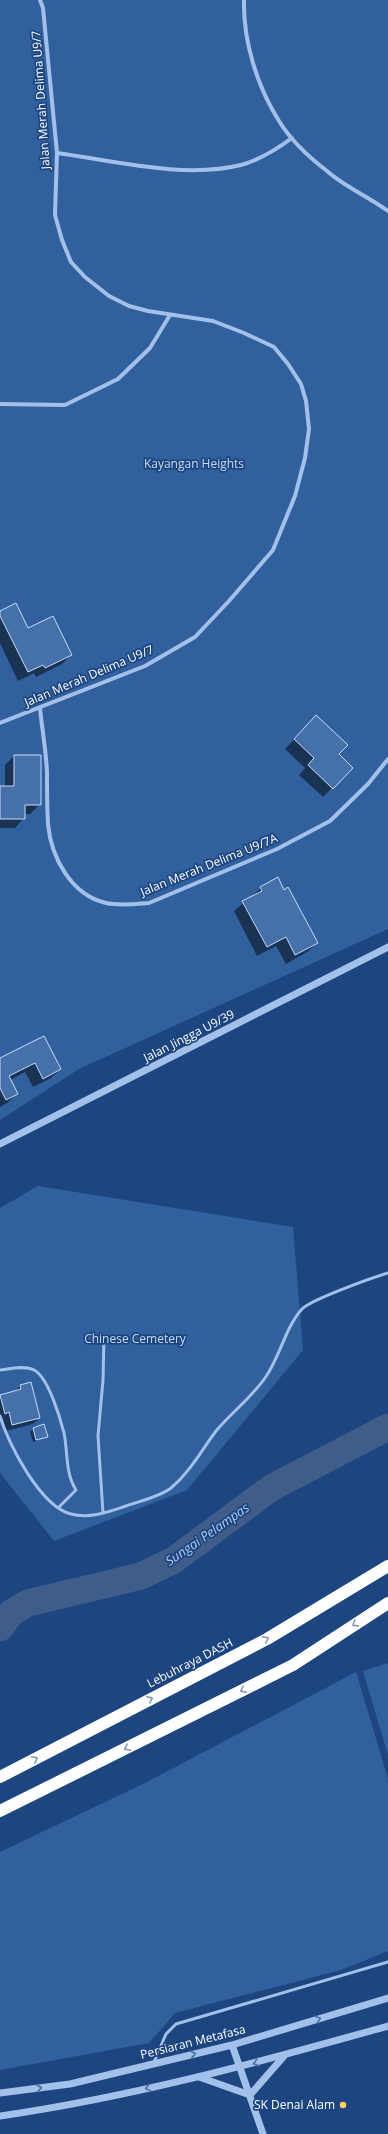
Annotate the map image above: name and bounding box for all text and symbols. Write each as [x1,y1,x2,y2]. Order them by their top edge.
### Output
street label: Jalan Merah Delima U9/7 [27,30,54,171]
park label: Kayangan Heights [144,455,244,472]
street label: Jalan Merah Delima U9/7 [21,641,156,711]
street label: Jalan Merah Delima U9/7A [137,829,280,900]
street label: Jalan Jingga U9/39 [139,1005,237,1066]
park label: Chinese Cemetery [84,1330,187,1347]
water label: Sungai Pelampas [161,1498,253,1570]
one-way arrow [352,1620,359,1627]
street label: Lebuhraya DASH [144,1634,236,1692]
one-way arrow [261,1637,269,1644]
one-way arrow [240,1685,247,1692]
one-way arrow [146,1696,153,1704]
one-way arrow [123,1743,131,1751]
one-way arrow [30,1756,38,1764]
one-way arrow [314,2015,321,2024]
street label: Persiaran Metafasa [138,2020,247,2063]
one-way arrow [190,2051,196,2059]
one-way arrow [253,2058,260,2067]
one-way arrow [36,2084,42,2093]
one-way arrow [145,2084,152,2092]
place label: SK Denai Alam [254,2096,335,2113]
marker: SK Denai Alam [338,2100,348,2110]

